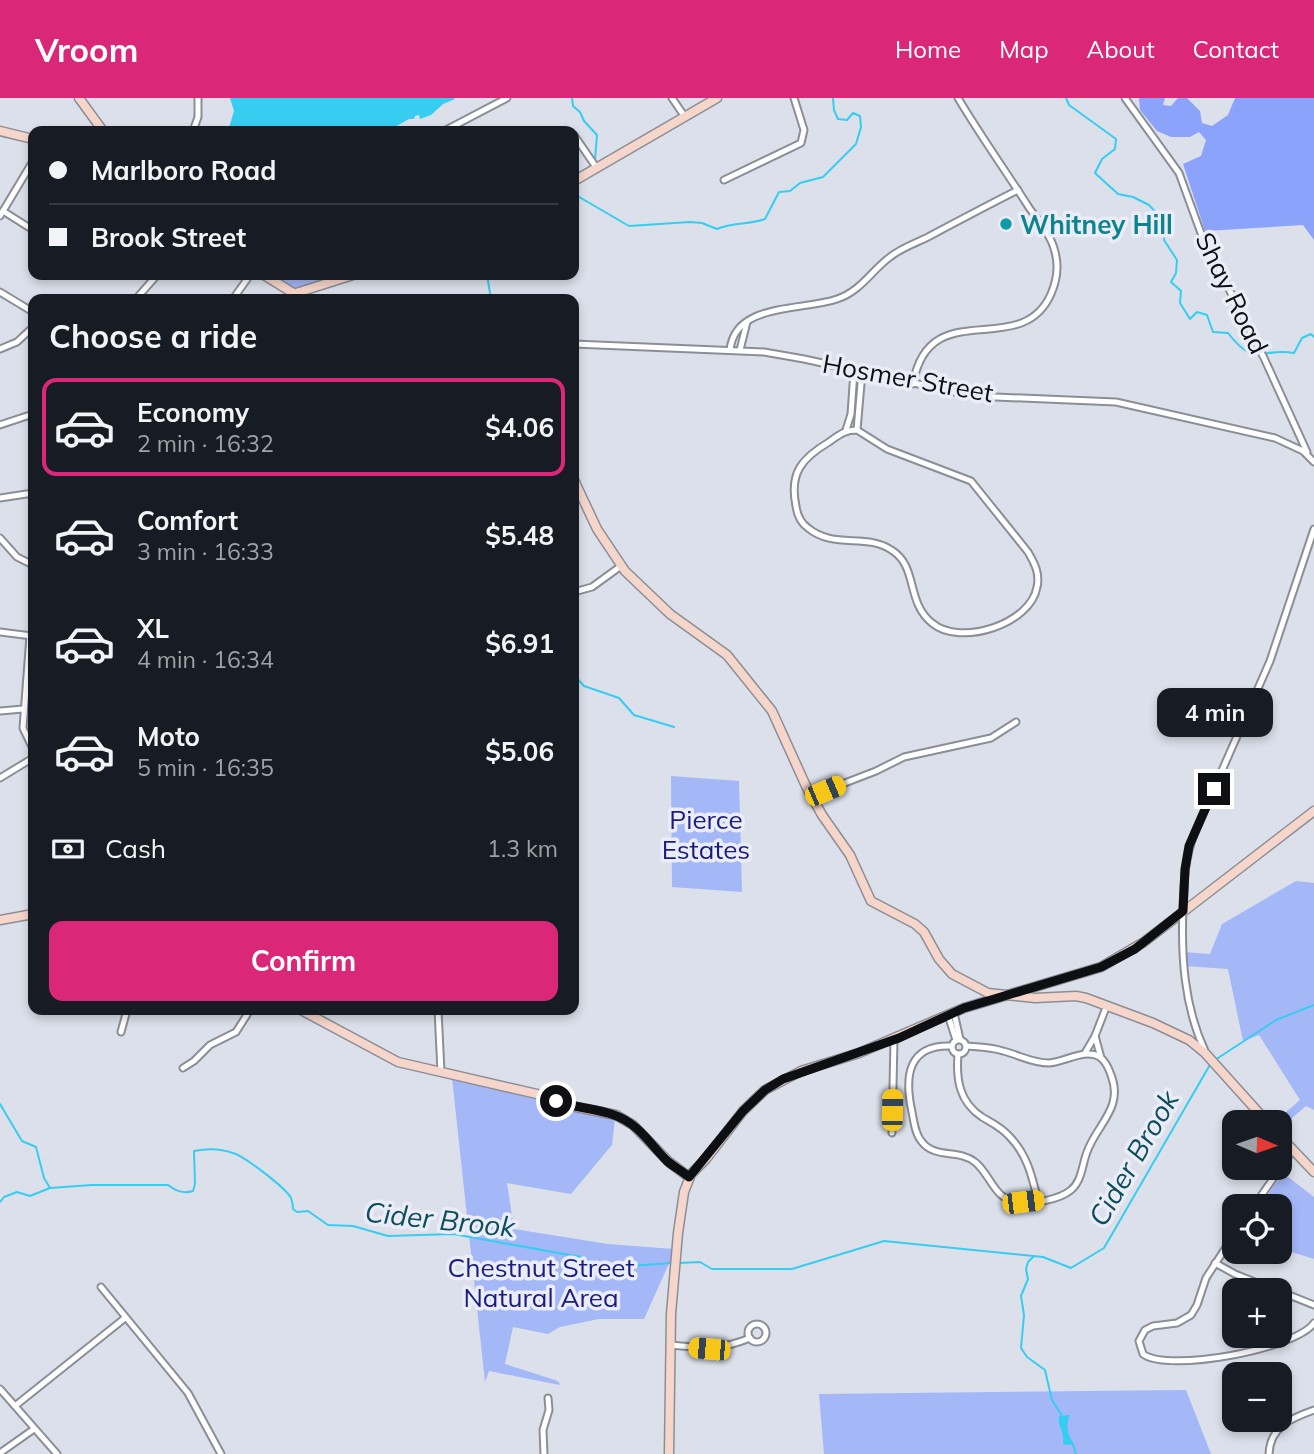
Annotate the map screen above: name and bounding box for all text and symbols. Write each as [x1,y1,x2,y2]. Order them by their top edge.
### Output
text: Vroom [35,29,138,70]
text: Home [895,34,961,64]
text: Map [999,34,1049,64]
text: About [1087,34,1155,64]
text: Contact [1193,34,1279,64]
text: Marlboro Road [91,154,276,187]
place label: Whitney Hill [1020,208,1173,241]
marker: Whitney Hill [998,216,1014,232]
text: Brook Street [91,221,246,254]
street label: Shay Road [1188,227,1276,359]
text: Choose a ride [49,316,257,356]
street label: Hosmer Street [820,347,996,409]
icon: car [53,396,116,459]
text: Economy [137,396,249,429]
text: $4.06 [485,411,554,444]
text: 2 min · 16:32 [137,429,274,458]
icon: car [53,504,116,567]
text: Comfort [137,504,238,537]
text: $5.48 [485,519,554,552]
text: 3 min · 16:33 [137,537,274,566]
icon: car [53,612,116,675]
text: XL [137,612,169,645]
text: $6.91 [485,627,554,660]
text: 4 min · 16:34 [137,645,274,674]
callout: 4 min [1156,688,1272,736]
text: 4 min [1185,698,1245,727]
icon: car [53,720,116,783]
text: Moto [137,720,200,753]
text: $5.06 [485,735,554,768]
text: 5 min · 16:35 [137,753,274,782]
car [802,773,849,809]
route end [1198,773,1230,805]
park label: Pierce Estates [662,803,750,866]
icon: cash [49,830,87,868]
text: Cash [105,832,166,865]
text: 1.3 km [487,834,558,863]
button: Confirm [49,921,558,1001]
water label: Cider Brook [1080,1083,1187,1232]
route start [540,1085,572,1117]
car [882,1089,903,1131]
north arrow [1222,1110,1292,1180]
map controls [1222,1110,1292,1432]
car [1001,1189,1046,1215]
water label: Cider Brook [363,1194,518,1244]
button: locate [1222,1194,1292,1264]
park label: Chestnut Street Natural Area [447,1251,635,1314]
button: + [1222,1278,1292,1348]
car [688,1337,731,1361]
button: − [1222,1362,1292,1432]

